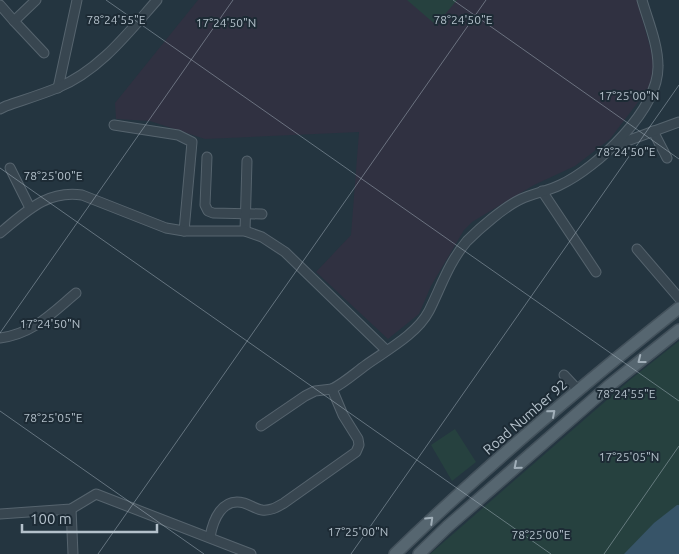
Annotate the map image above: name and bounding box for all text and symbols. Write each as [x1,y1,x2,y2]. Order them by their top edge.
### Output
text: 78°24'55"E [87,13,146,26]
text: 78°24'50"E [434,13,493,26]
text: 17°24'50"N [196,16,256,29]
text: 17°25'00"N [599,89,659,102]
text: 78°24'50"E [597,145,656,158]
text: 78°25'00"E [24,169,83,182]
text: 17°24'50"N [20,317,80,330]
one-way arrow [638,355,647,363]
street label: Road Number 92 [480,376,570,458]
text: 78°24'55"E [597,387,656,400]
one-way arrow [547,410,556,419]
text: 78°25'05"E [24,411,83,424]
text: 17°25'05"N [599,450,659,463]
one-way arrow [514,460,523,469]
scale bar [22,502,158,534]
text: 100 m [30,510,72,527]
one-way arrow [425,517,434,526]
text: 17°25'00"N [328,525,388,538]
text: 78°25'00"E [512,528,571,541]

